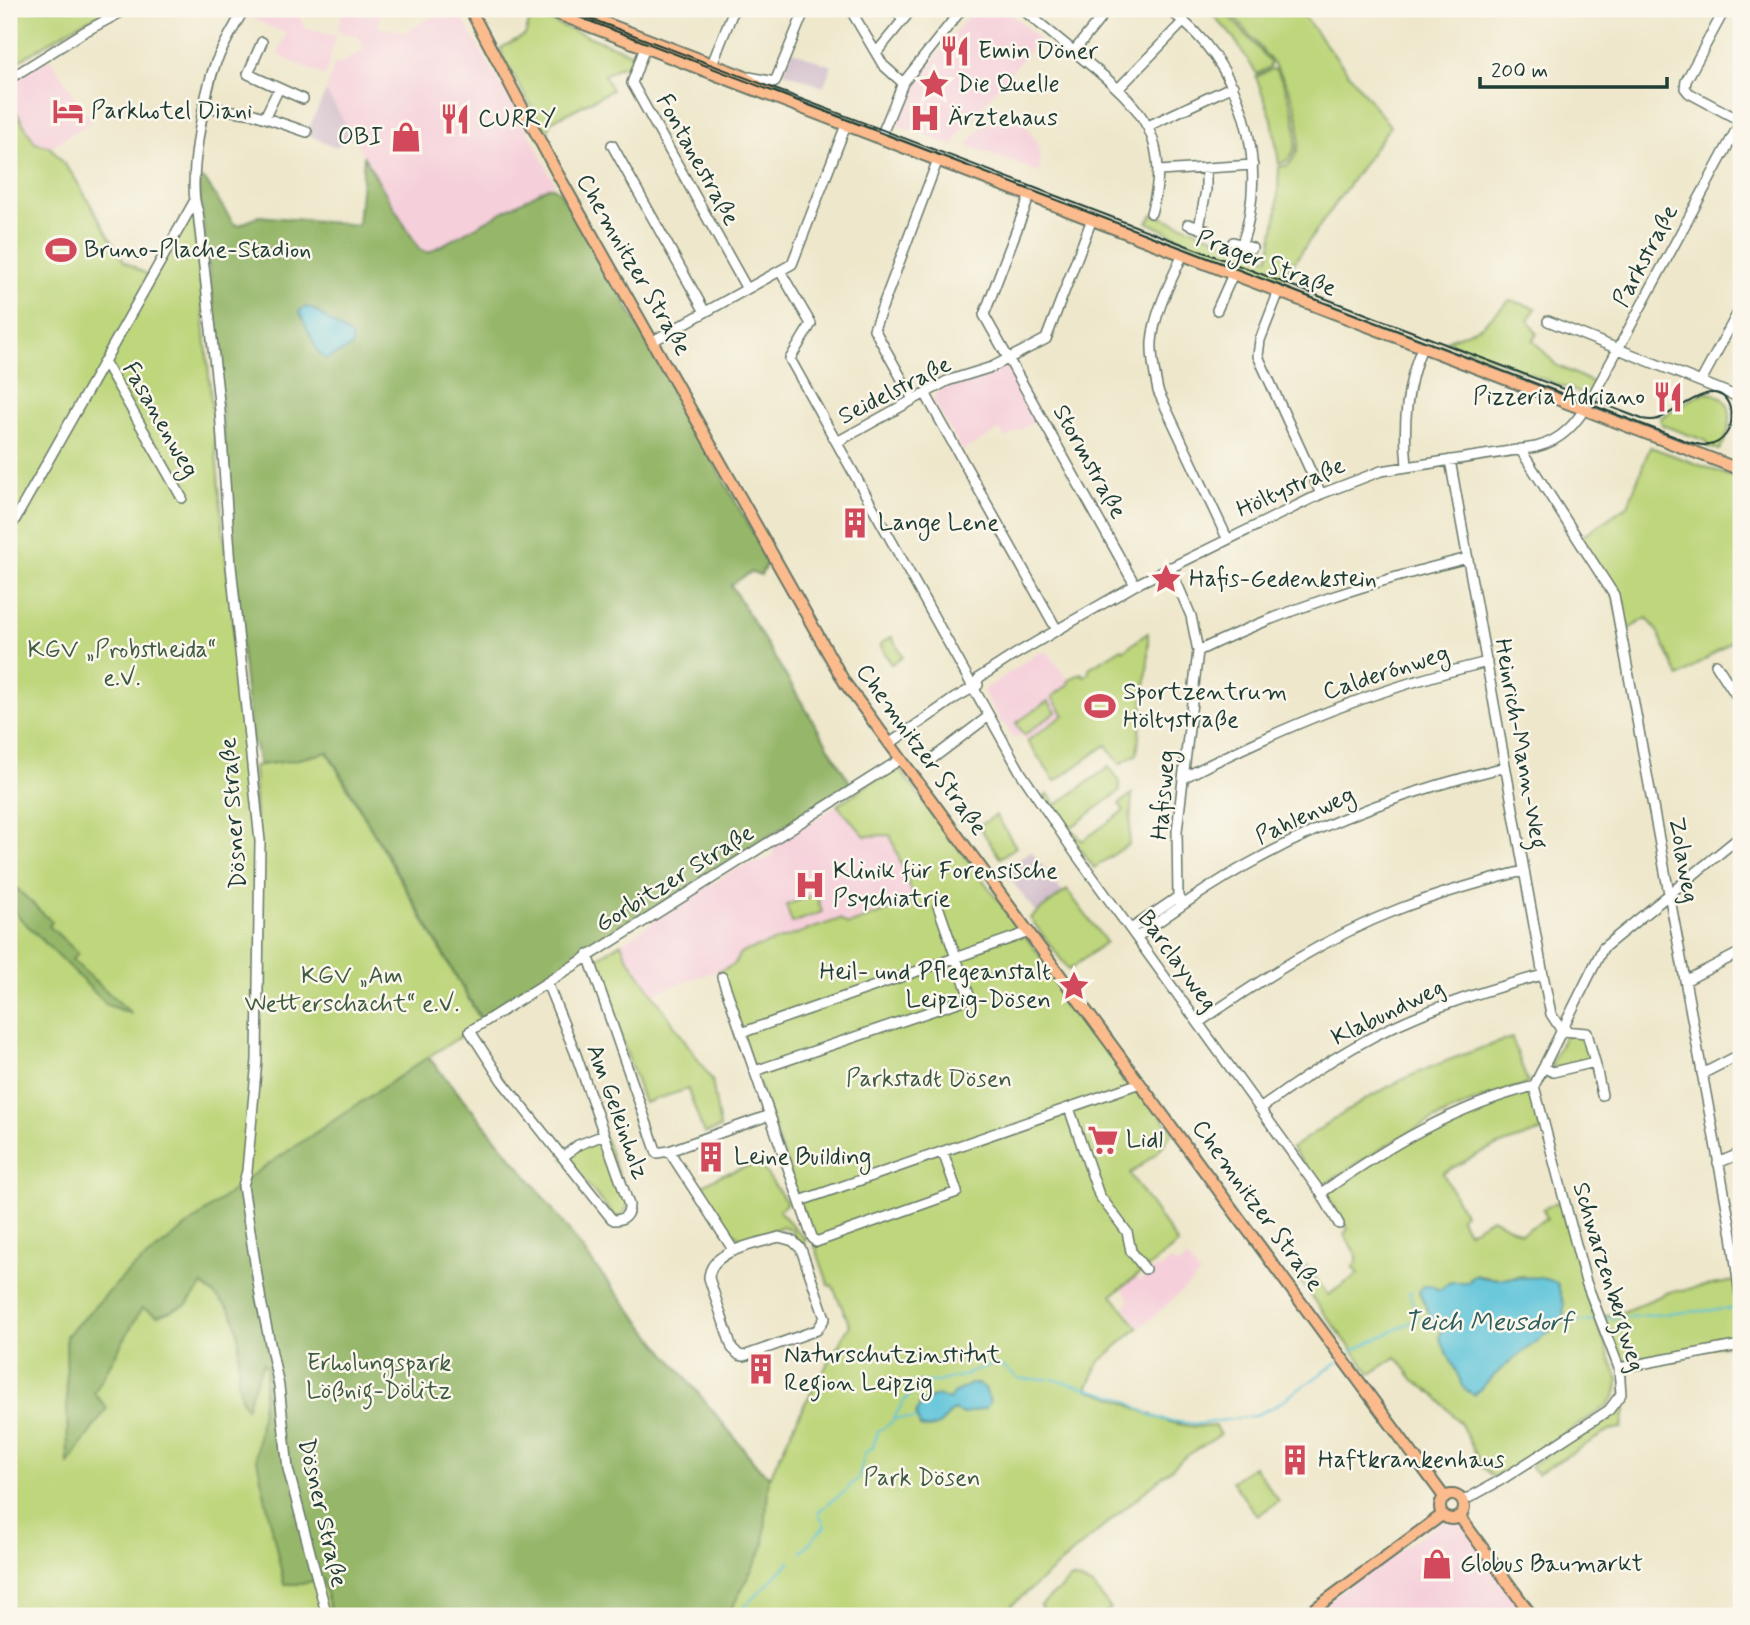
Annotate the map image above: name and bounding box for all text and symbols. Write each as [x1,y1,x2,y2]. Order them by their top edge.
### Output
restaurant icon: Emin Döner [938,34,972,68]
place label: Emin Döner [978,36,1098,67]
scale bar [1480,46,1668,90]
text: 200 m [1491,57,1548,85]
place icon: Die Quelle [917,67,951,101]
place label: Die Quelle [957,69,1060,100]
street label: Fontanestraße [648,89,746,232]
hotel icon: Parkhotel Diani [51,94,85,128]
place label: Parkhotel Diani [91,96,252,127]
hospital icon: Ärztehaus [908,101,942,135]
restaurant icon: CURRY [438,102,472,136]
place label: Ärztehaus [948,103,1058,134]
place label: CURRY [478,104,556,135]
shop icon: OBI [389,120,423,154]
place label: OBI [338,122,383,153]
street label: Chemnitzer Straße [568,168,698,362]
street label: Parkstraße [1606,199,1686,313]
street label: Prager Straße [1191,223,1341,307]
sports icon: Bruno-Plache-Stadion [44,233,78,267]
place label: Bruno-Plache-Stadion [84,235,311,266]
street label: Seidelstraße [833,349,957,433]
street label: Fasanenweg [113,357,206,484]
restaurant icon: Pizzeria Adriano [1651,380,1685,414]
place label: Pizzeria Adriano [1473,382,1645,413]
street label: Stormstraße [1045,399,1133,525]
street label: Höltystraße [1232,450,1350,526]
building icon: Lange Lene [838,506,872,540]
place label: Lange Lene [878,508,999,541]
place icon: Hafis-Gedenkstein [1149,562,1183,596]
place label: Hafis-Gedenkstein [1189,564,1377,595]
park label: KGV „Probstheida“ e.V. [28,635,216,694]
street label: Heinrich-Mann-Weg [1483,636,1554,852]
street label: Calderónweg [1319,638,1454,710]
street label: Chemnitzer Straße [848,658,994,842]
place label: Sportzentrum Höltystraße [1123,677,1287,736]
sports icon: Sportzentrum Höltystraße [1083,689,1117,723]
street label: Dösner Straße [213,736,255,890]
street label: Hafisweg [1145,749,1185,841]
street label: Pahlenweg [1250,780,1361,854]
street label: Zolaweg [1660,815,1706,905]
street label: Gorbitzer Straße [590,818,760,940]
place label: Klinik für Forensische Psychiatrie [833,856,1058,915]
hospital icon: Klinik für Forensische Psychiatrie [793,868,827,902]
street label: Barclayweg [1130,904,1224,1018]
place label: Heil- und Pflegeanstalt Leipzig-Dösen [819,957,1051,1018]
park label: KGV „Am Wetterschacht“ e.V. [245,961,459,1020]
place icon: Heil- und Pflegeanstalt Leipzig-Dösen [1057,969,1091,1003]
street label: Klabundweg [1327,972,1449,1054]
street label: Am Geleinholz [578,1040,656,1184]
park label: Parkstadt Dösen [846,1064,1012,1095]
street label: Chemnitzer Straße [1184,1114,1330,1298]
supermarket icon: Lidl [1086,1123,1120,1157]
place label: Lidl [1126,1125,1163,1156]
building icon: Leine Building [694,1140,728,1174]
place label: Leine Building [734,1142,871,1175]
street label: Schwarzenbergweg [1562,1178,1652,1376]
water label: Teich Meusdorf [1404,1306,1576,1340]
place label: Naturschutzinstitut Region Leipzig [784,1340,1001,1402]
park label: Erholungspark Lößnig-Dölitz [306,1348,452,1410]
building icon: Naturschutzinstitut Region Leipzig [744,1352,778,1386]
street label: Dösner Straße [290,1436,354,1591]
building icon: Haftkrankenhaus [1278,1443,1312,1477]
place label: Haftkrankenhaus [1318,1445,1505,1476]
park label: Park Dösen [864,1463,980,1494]
shop icon: Globus Baumarkt [1420,1547,1454,1581]
place label: Globus Baumarkt [1460,1549,1643,1580]

